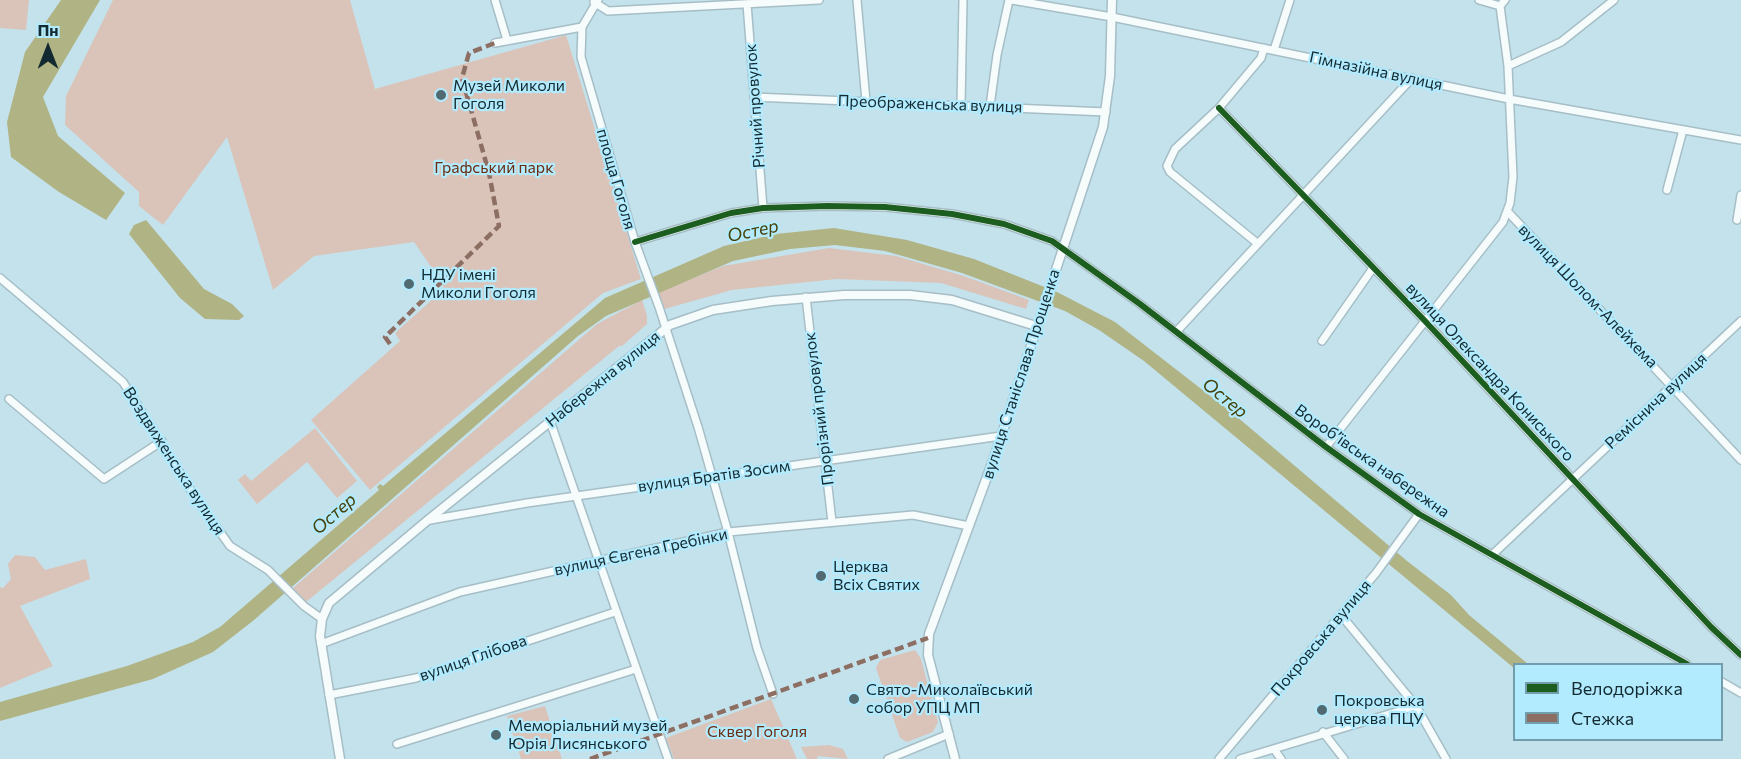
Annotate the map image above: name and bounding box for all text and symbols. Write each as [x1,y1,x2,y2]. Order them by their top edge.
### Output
north arrow [18,18,78,78]
text: Пн [37,20,59,39]
street label: Річний провулок [741,43,769,169]
street label: Гімназійна вулиця [1308,47,1444,95]
place label: Музей Миколи Гоголя [453,76,565,114]
marker: Музей Миколи Гоголя [434,88,448,102]
street label: Преображенська вулиця [837,91,1023,117]
street label: площа Гоголя [592,126,640,232]
park label: Графський парк [434,158,554,178]
water label: Остер [725,215,781,247]
street label: вулиця Шолом-Алейхема [1514,220,1662,372]
place label: НДУ імені Миколи Гоголя [421,265,536,303]
street label: вулиця Станіслава Прощенка [978,267,1064,481]
marker: НДУ імені Миколи Гоголя [402,277,416,291]
street label: вулиця Олександра Кониського [1402,278,1578,466]
street label: Набережна вулиця [542,327,664,431]
street label: Прорізний провулок [800,331,838,487]
street label: Реміснича вулиця [1601,349,1711,453]
water label: Остер [1198,373,1252,423]
street label: Воздвиженська вулиця [119,383,229,539]
street label: Воробʼївська набережна [1291,400,1453,522]
street label: вулиця Братів Зосим [637,456,791,496]
water label: Остер [307,489,361,539]
street label: вулиця Євгена Гребінки [553,524,729,580]
place label: Церква Всіх Святих [833,557,920,595]
marker: Церква Всіх Святих [814,569,828,583]
street label: Покровська вулиця [1267,576,1375,700]
street label: вулиця Глібова [417,631,529,685]
legend [1513,663,1723,741]
text: Велодоріжка [1571,677,1683,699]
place label: Свято-Миколаївський собор УПЦ МП [866,680,1033,718]
place label: Покровська церква ПЦУ [1334,691,1424,729]
marker: Свято-Миколаївський собор УПЦ МП [847,692,861,706]
marker: Покровська церква ПЦУ [1315,703,1329,717]
text: Стежка [1571,707,1634,729]
place label: Меморіальний музей Юрія Лисянського [508,716,667,754]
park label: Сквер Гоголя [707,722,807,742]
marker: Меморіальний музей Юрія Лисянського [489,728,503,742]

